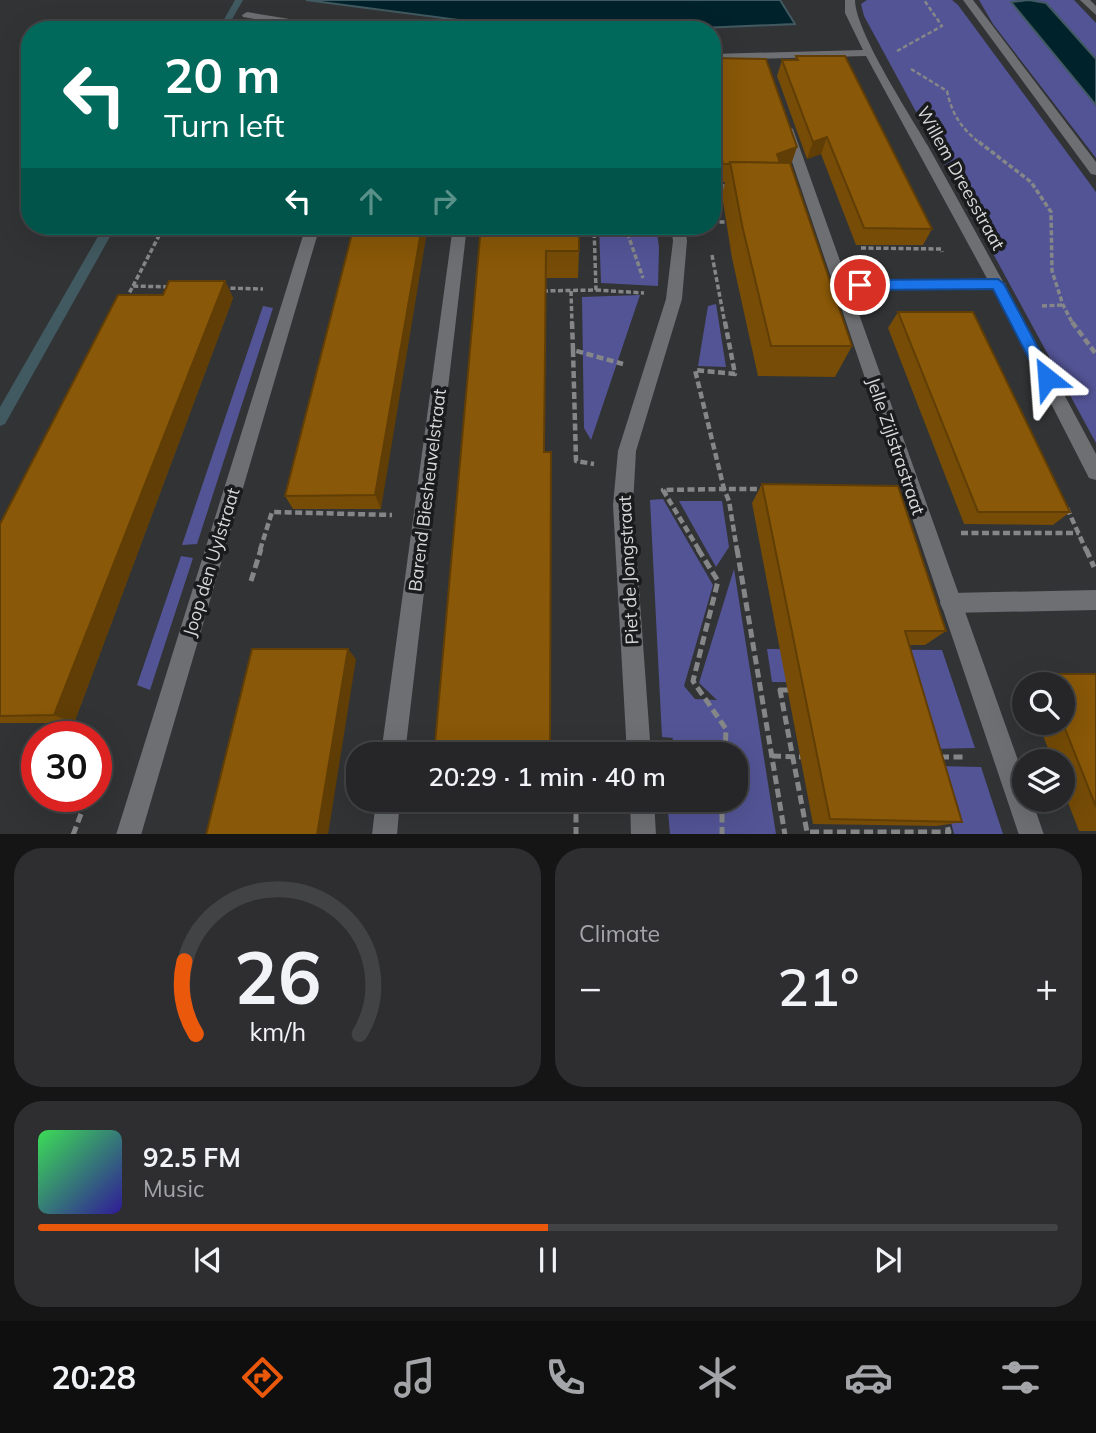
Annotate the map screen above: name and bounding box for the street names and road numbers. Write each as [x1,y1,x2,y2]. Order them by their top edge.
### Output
street label: Willem Dreesstraat [912,102,1010,254]
street label: Jelle Zijlstrastraat [862,374,930,518]
street label: Barend Biesheuvelstraat [403,387,451,593]
street label: Joop den Uylstraat [177,485,245,639]
street label: Piet de Jongstraat [613,495,643,645]

